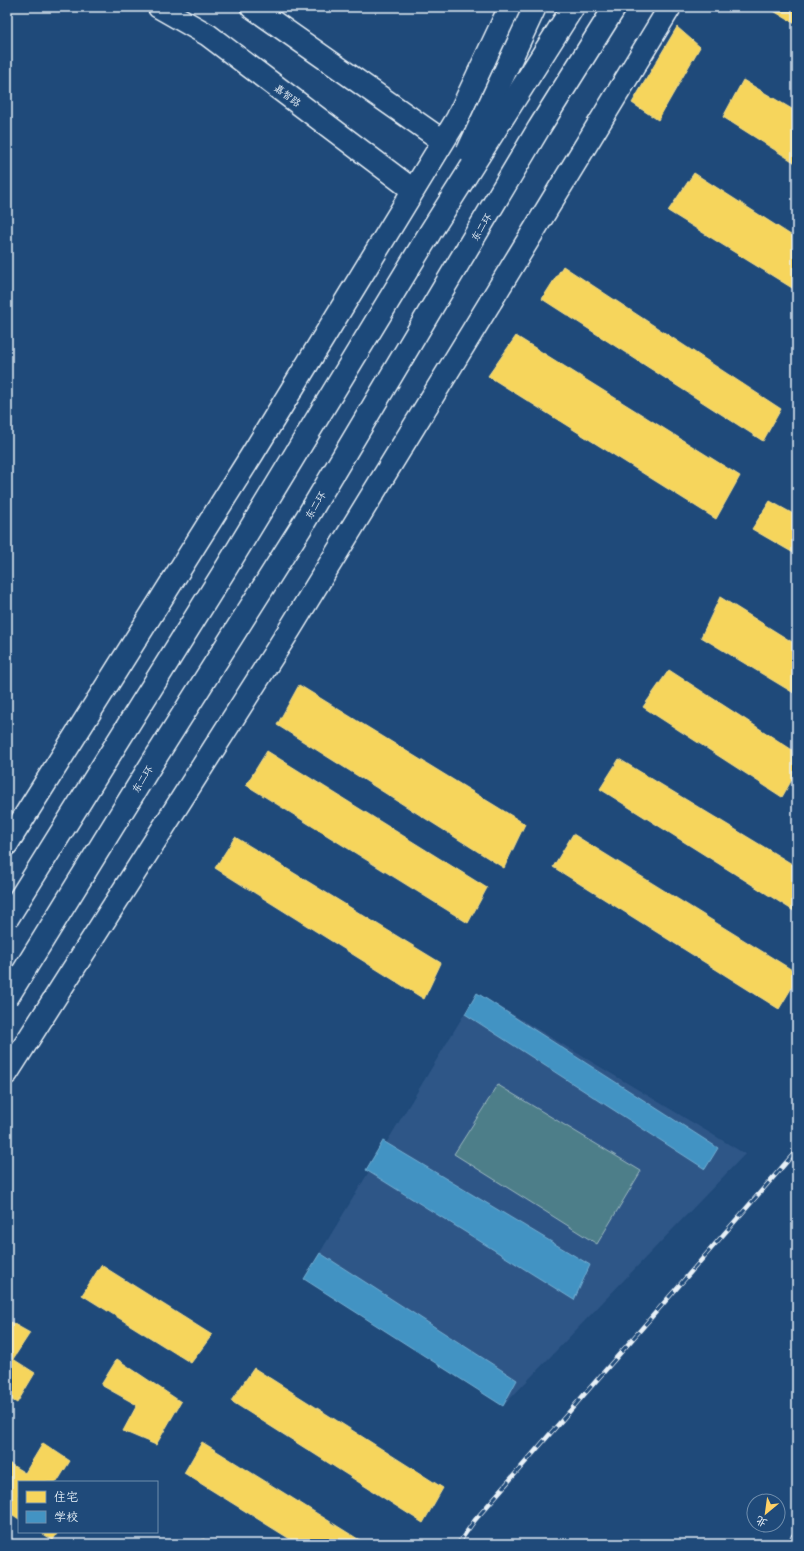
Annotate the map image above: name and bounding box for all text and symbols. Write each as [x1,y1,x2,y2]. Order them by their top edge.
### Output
street label: 嘉智路 [272,80,304,110]
street label: 东二环 [467,211,495,243]
street label: 东二环 [301,489,329,521]
street label: 东二环 [128,763,156,795]
legend [18,1481,158,1533]
text: 住宅 [54,1488,78,1504]
north arrow [746,1493,786,1533]
text: 学校 [54,1508,78,1524]
text: 北 [752,1513,769,1531]

